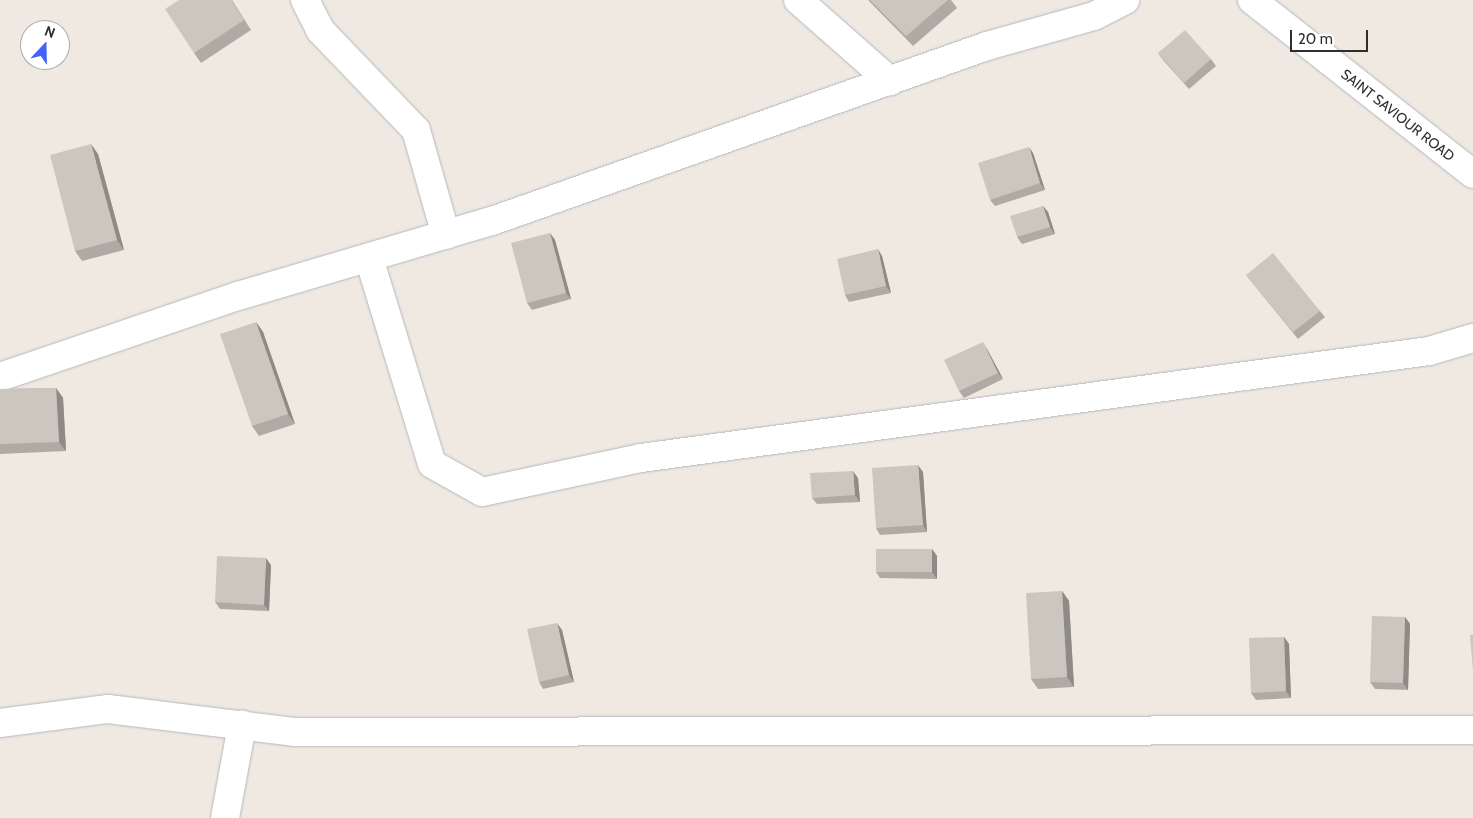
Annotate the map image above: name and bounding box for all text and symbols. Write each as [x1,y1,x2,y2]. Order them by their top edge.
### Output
north arrow [20,20,70,70]
scale bar [1293,20,1370,52]
text: N [42,22,58,42]
text: 20 m [1298,30,1333,48]
street label: SAINT SAVIOUR ROAD [1338,65,1458,165]

